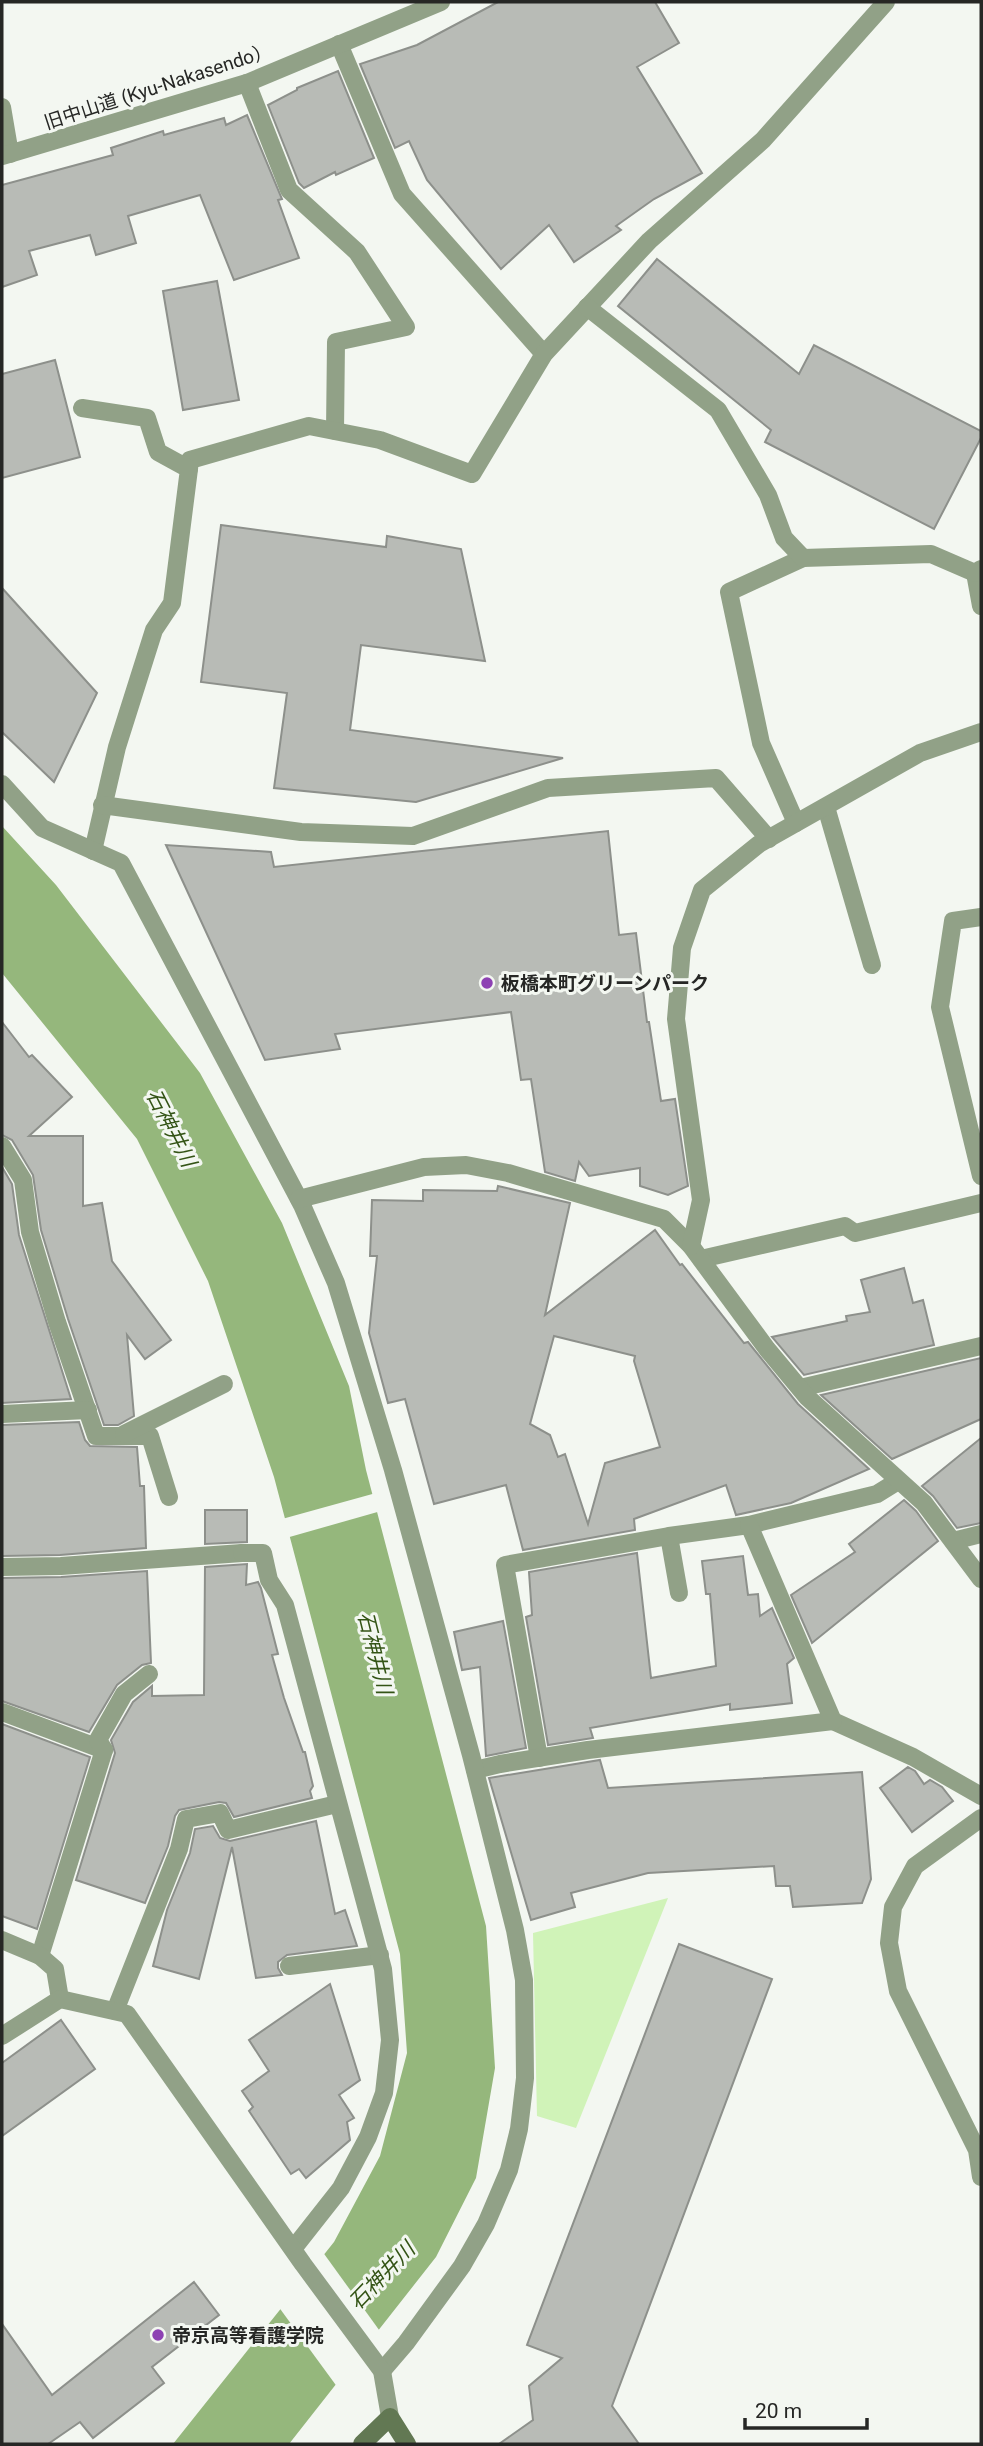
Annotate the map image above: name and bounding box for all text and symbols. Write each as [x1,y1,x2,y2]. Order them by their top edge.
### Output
street label: 旧中山道 (Kyu-Nakasendo） [41,39,275,134]
place label: 板橋本町グリーンパーク [501,972,709,995]
marker: 板橋本町グリーンパーク [479,975,495,991]
water label: 石神井川 [141,1085,202,1173]
water label: 石神井川 [353,1609,397,1699]
water label: 石神井川 [344,2236,421,2315]
place label: 帝京高等看護学院 [172,2324,324,2347]
marker: 帝京高等看護学院 [150,2327,166,2343]
scale bar [745,2386,867,2430]
text: 20 m [755,2399,802,2423]

